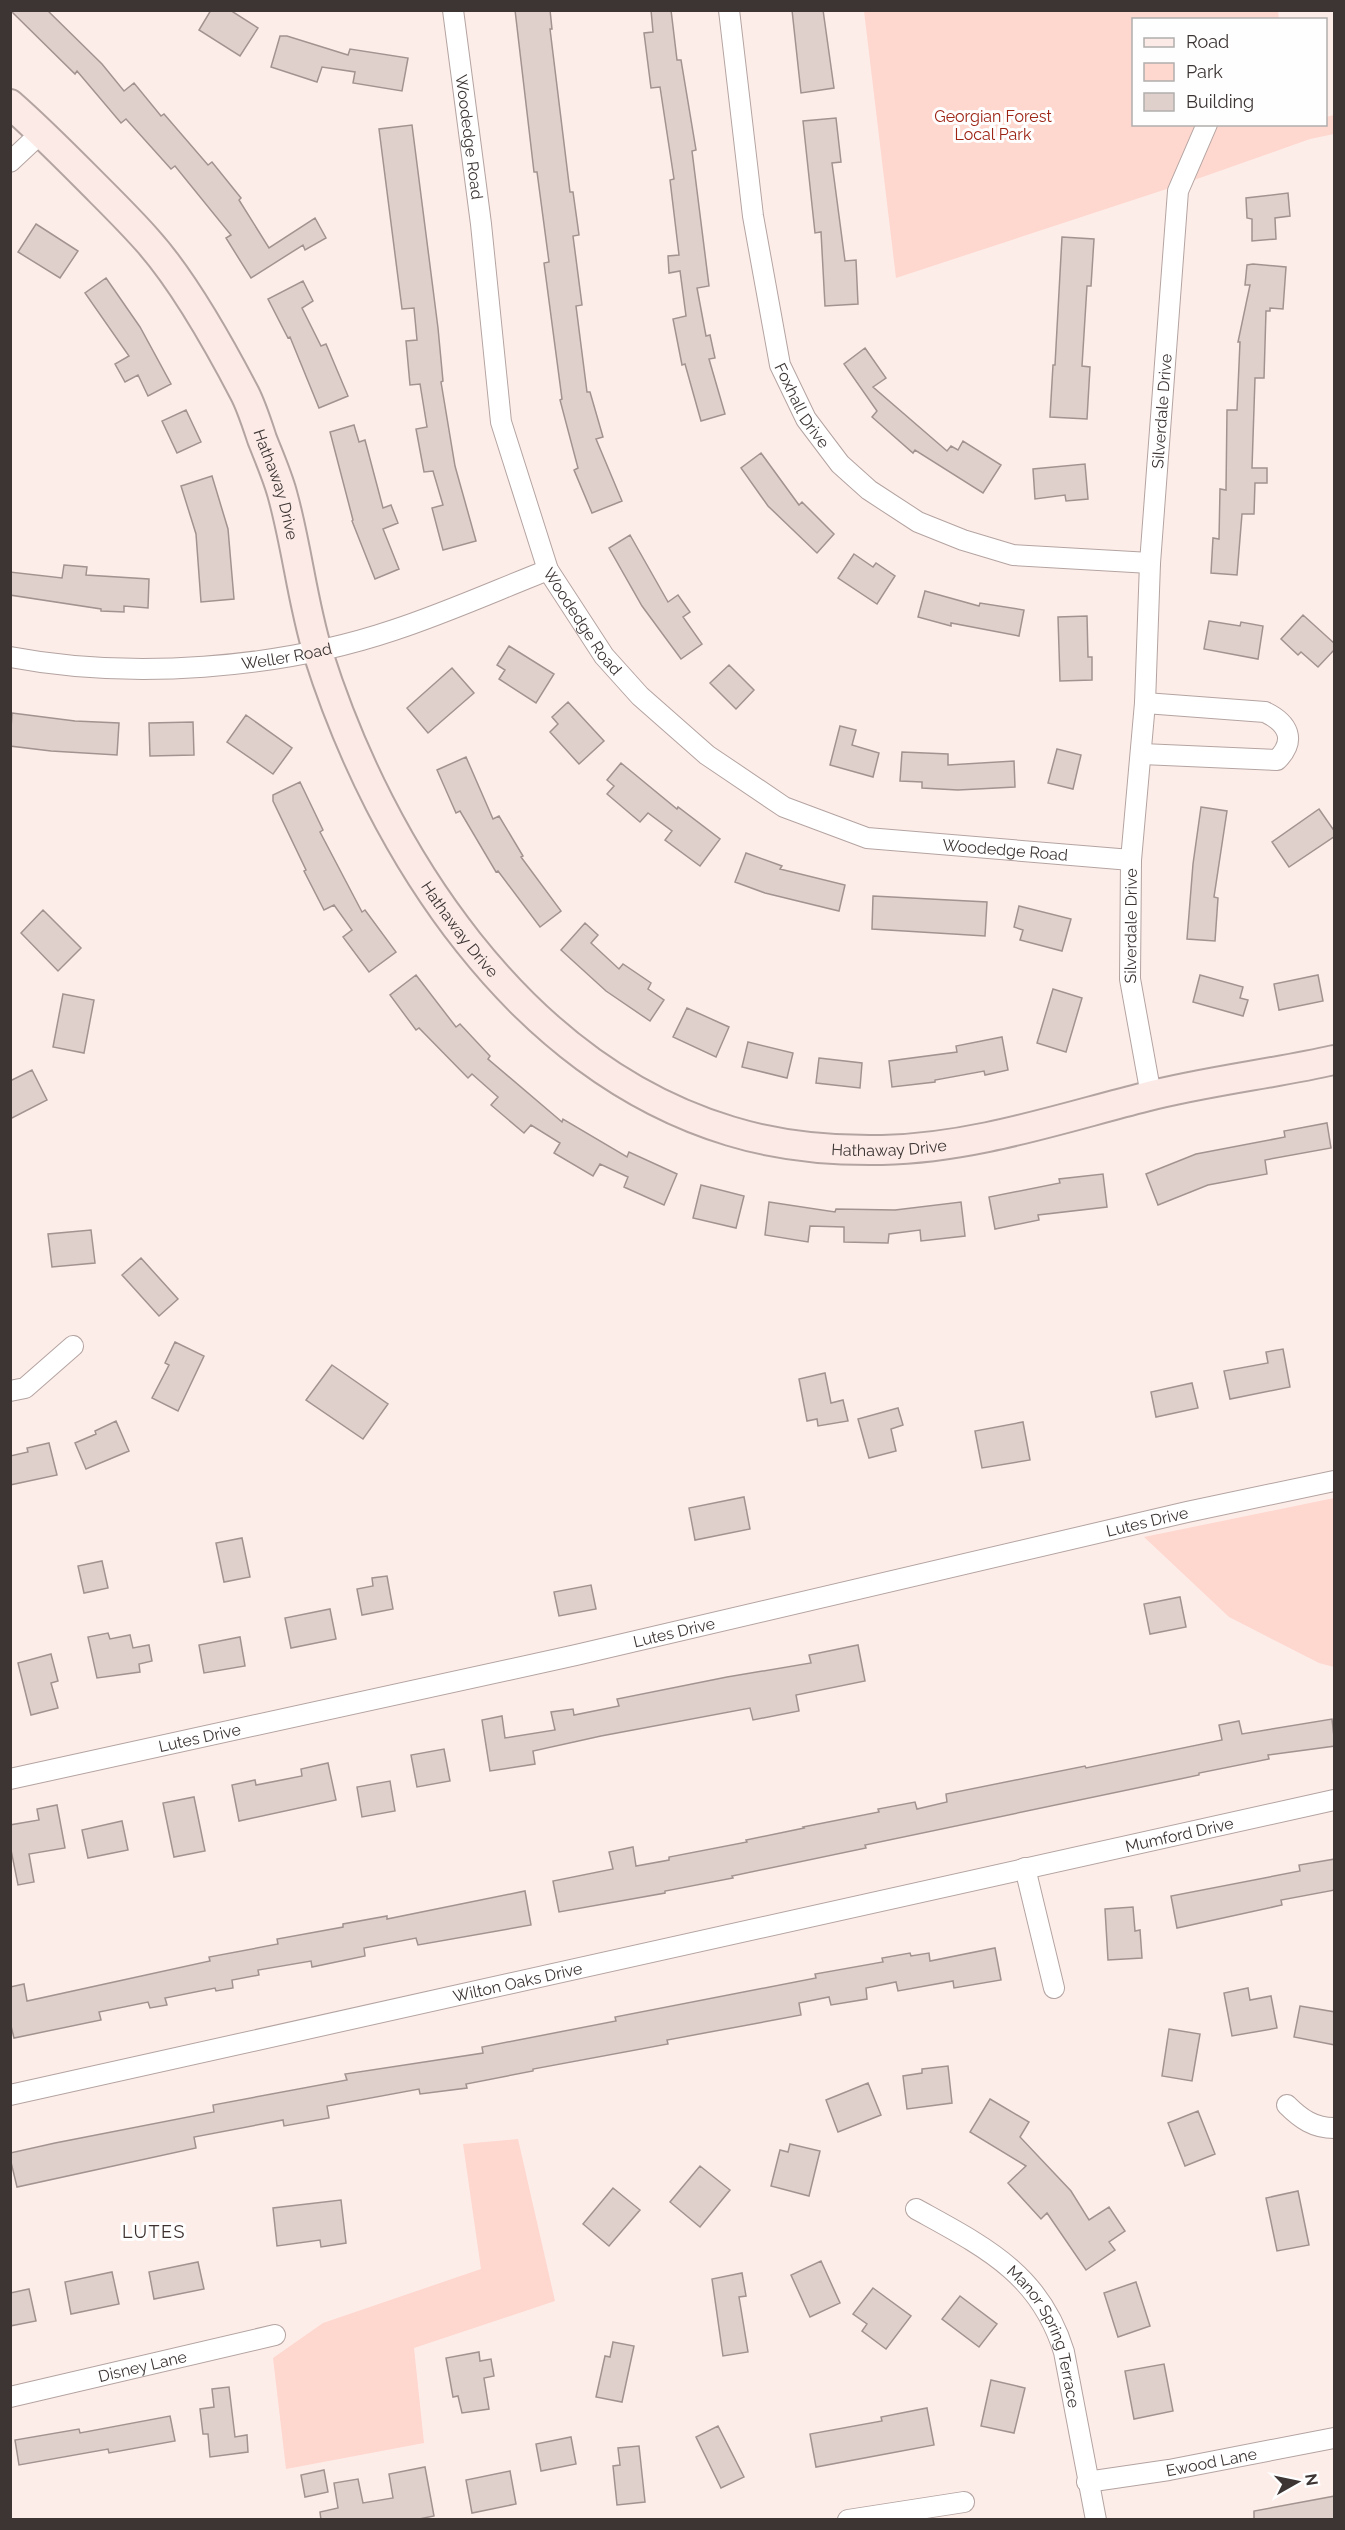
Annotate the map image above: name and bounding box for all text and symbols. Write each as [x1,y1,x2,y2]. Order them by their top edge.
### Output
legend [1132,18,1327,126]
text: Road [1186,31,1229,52]
text: Park [1186,61,1223,82]
street label: Woodedge Road [452,73,487,201]
text: Building [1186,91,1254,112]
park label: Georgian Forest Local Park [934,107,1052,144]
street label: Silverdale Drive [1148,353,1175,469]
street label: Foxhall Drive [771,360,834,452]
street label: Hathaway Drive [250,427,302,542]
street label: Woodedge Road [539,564,626,679]
street label: Weller Road [240,638,333,673]
street label: Woodedge Road [942,835,1069,864]
street label: Silverdale Drive [1120,868,1140,984]
street label: Hathaway Drive [418,878,502,981]
street label: Hathaway Drive [831,1135,948,1160]
street label: Lutes Drive [1104,1503,1190,1540]
street label: Lutes Drive [631,1613,717,1651]
street label: Lutes Drive [157,1719,242,1756]
street label: Mumford Drive [1123,1813,1235,1856]
street label: Wilton Oaks Drive [451,1958,584,2006]
district label: LUTES [122,2221,186,2242]
street label: Manor Spring Terrace [1003,2261,1084,2409]
street label: Disney Lane [96,2346,189,2386]
street label: Ewood Lane [1164,2444,1258,2480]
north arrow [1267,2452,1327,2512]
text: N [1301,2472,1322,2487]

